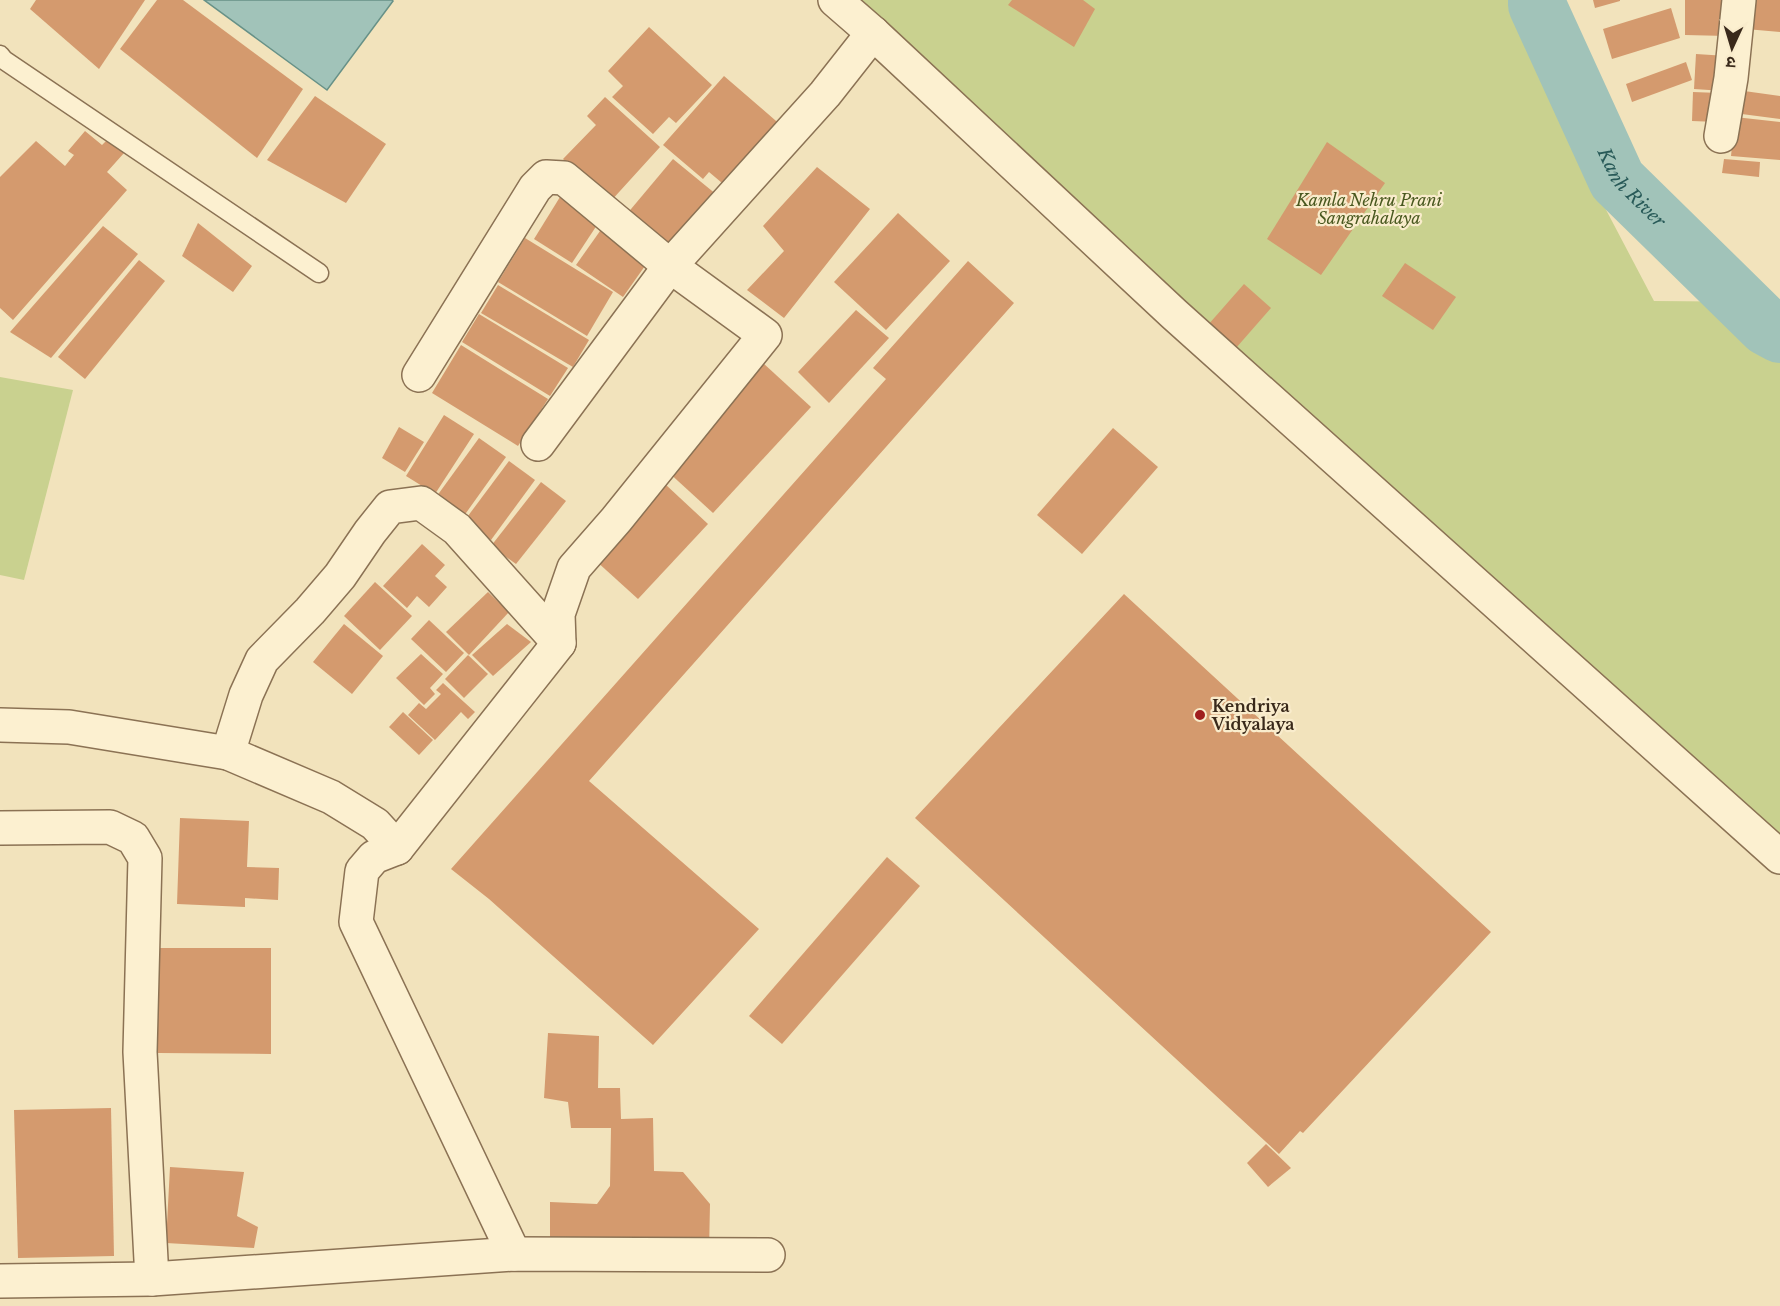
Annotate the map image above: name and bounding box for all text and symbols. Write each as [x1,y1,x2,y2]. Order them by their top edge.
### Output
north arrow [1702,18,1762,78]
text: उ [1725,53,1736,73]
water label: Kanh River [1592,144,1670,233]
park label: Kamla Nehru Prani Sangrahalaya [1295,190,1443,228]
place label: Kendriya Vidyalaya [1211,696,1294,734]
marker: Kendriya Vidyalaya [1193,708,1207,722]

